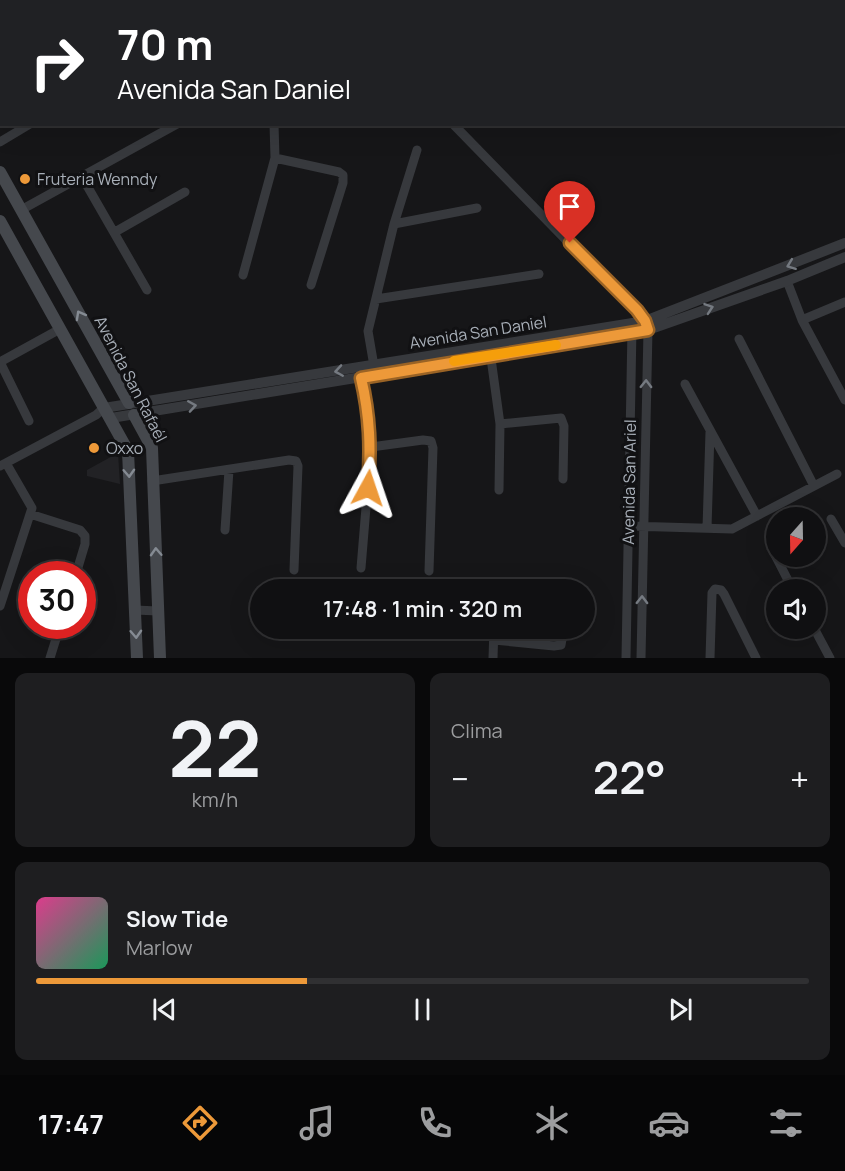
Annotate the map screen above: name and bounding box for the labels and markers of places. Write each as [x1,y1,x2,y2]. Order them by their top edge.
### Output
place label: Fruteria Wenndy [37,168,158,190]
marker: Fruteria Wenndy [18,172,32,186]
pin [544,181,595,243]
place label: Oxxo [106,437,143,459]
marker: Oxxo [87,441,101,455]

